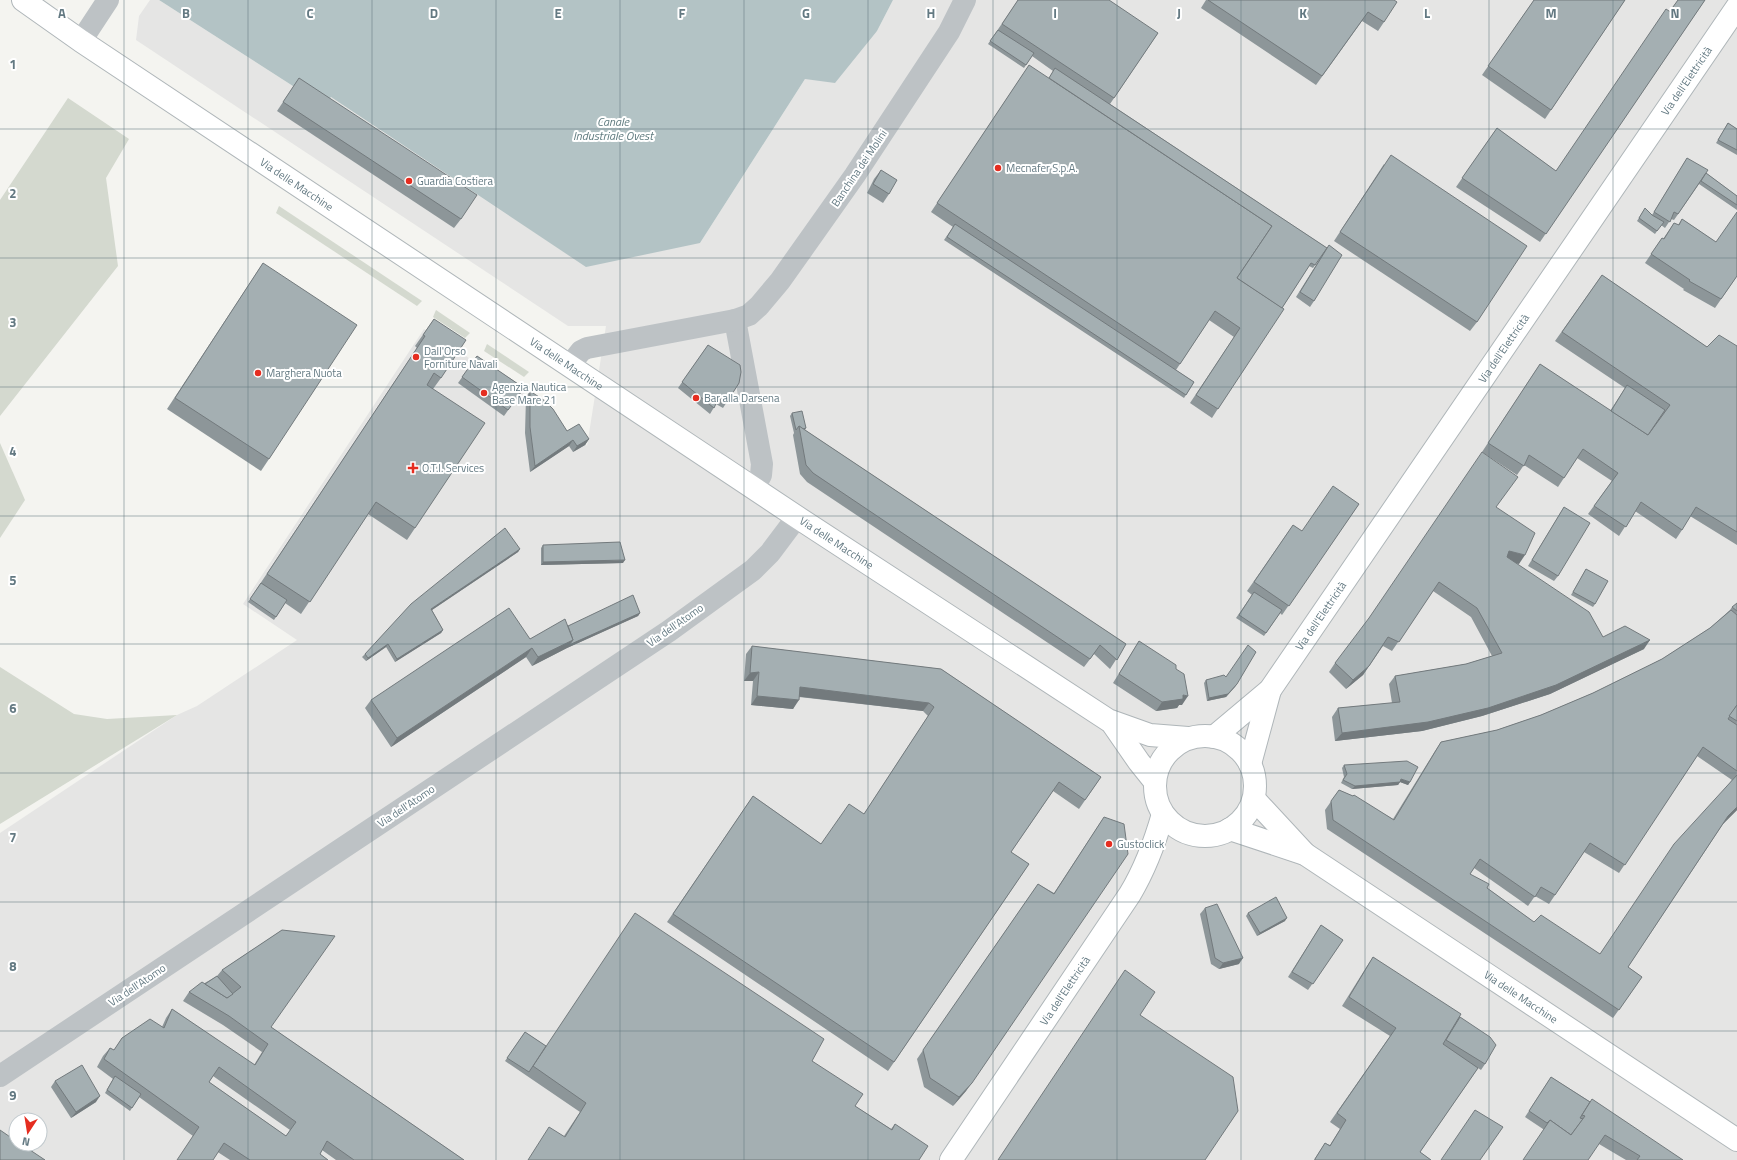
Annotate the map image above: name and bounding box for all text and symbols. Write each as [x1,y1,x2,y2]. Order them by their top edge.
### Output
text: A [58,3,66,23]
text: B [182,3,190,23]
text: C [306,3,314,23]
text: D [430,3,438,23]
text: E [554,3,562,23]
text: F [679,3,686,23]
text: G [802,3,810,23]
text: H [927,3,935,23]
text: I [1053,3,1057,23]
text: J [1177,3,1181,23]
text: K [1299,3,1307,23]
text: L [1424,3,1430,23]
text: M [1545,3,1557,23]
text: N [1670,3,1680,23]
street label: Via dell'Elettricità [1657,43,1716,119]
text: 1 [9,54,17,74]
water label: Canale Industriale Ovest [573,112,654,145]
street label: Banchina dei Molini [827,126,891,210]
street label: Via delle Macchine [257,154,337,215]
place label: Mecnafer S.p.A. [1006,160,1078,176]
marker: Mecnafer S.p.A. [993,163,1003,173]
place label: Guardia Costiera [417,173,493,189]
marker: Guardia Costiera [404,176,414,186]
text: 2 [9,183,17,203]
street label: Via dell'Elettricità [1474,310,1533,386]
text: 3 [9,312,17,332]
street label: Via delle Macchine [527,333,607,394]
place label: Dall'Orso Forniture Navali [424,343,497,372]
marker: Dall'Orso Forniture Navali [411,352,421,362]
place label: Marghera Nuota [266,365,342,381]
marker: Marghera Nuota [253,368,263,378]
place label: Agenzia Nautica Base Mare 21 [492,379,567,408]
marker: Agenzia Nautica Base Mare 21 [479,388,489,398]
place label: Bar alla Darsena [704,390,780,406]
marker: Bar alla Darsena [691,393,701,403]
text: 4 [9,441,17,461]
place label: O.T.I. Services [422,460,484,476]
marker: O.T.I. Services [407,462,419,474]
street label: Via delle Macchine [796,513,877,573]
text: 5 [9,570,17,590]
street label: Via dell'Elettricità [1291,578,1350,653]
street label: Via dell'Atomo [643,599,707,651]
text: 6 [9,698,17,718]
street label: Via dell'Atomo [374,781,438,831]
text: 7 [9,827,17,847]
place label: Gustoclick [1117,836,1165,852]
marker: Gustoclick [1104,839,1114,849]
street label: Via dell'Elettricità [1036,953,1094,1029]
text: 8 [9,956,17,976]
street label: Via dell'Atomo [105,960,169,1010]
street label: Via delle Macchine [1481,967,1561,1027]
text: 9 [9,1085,17,1105]
north arrow [8,1112,48,1152]
text: N [21,1133,31,1150]

